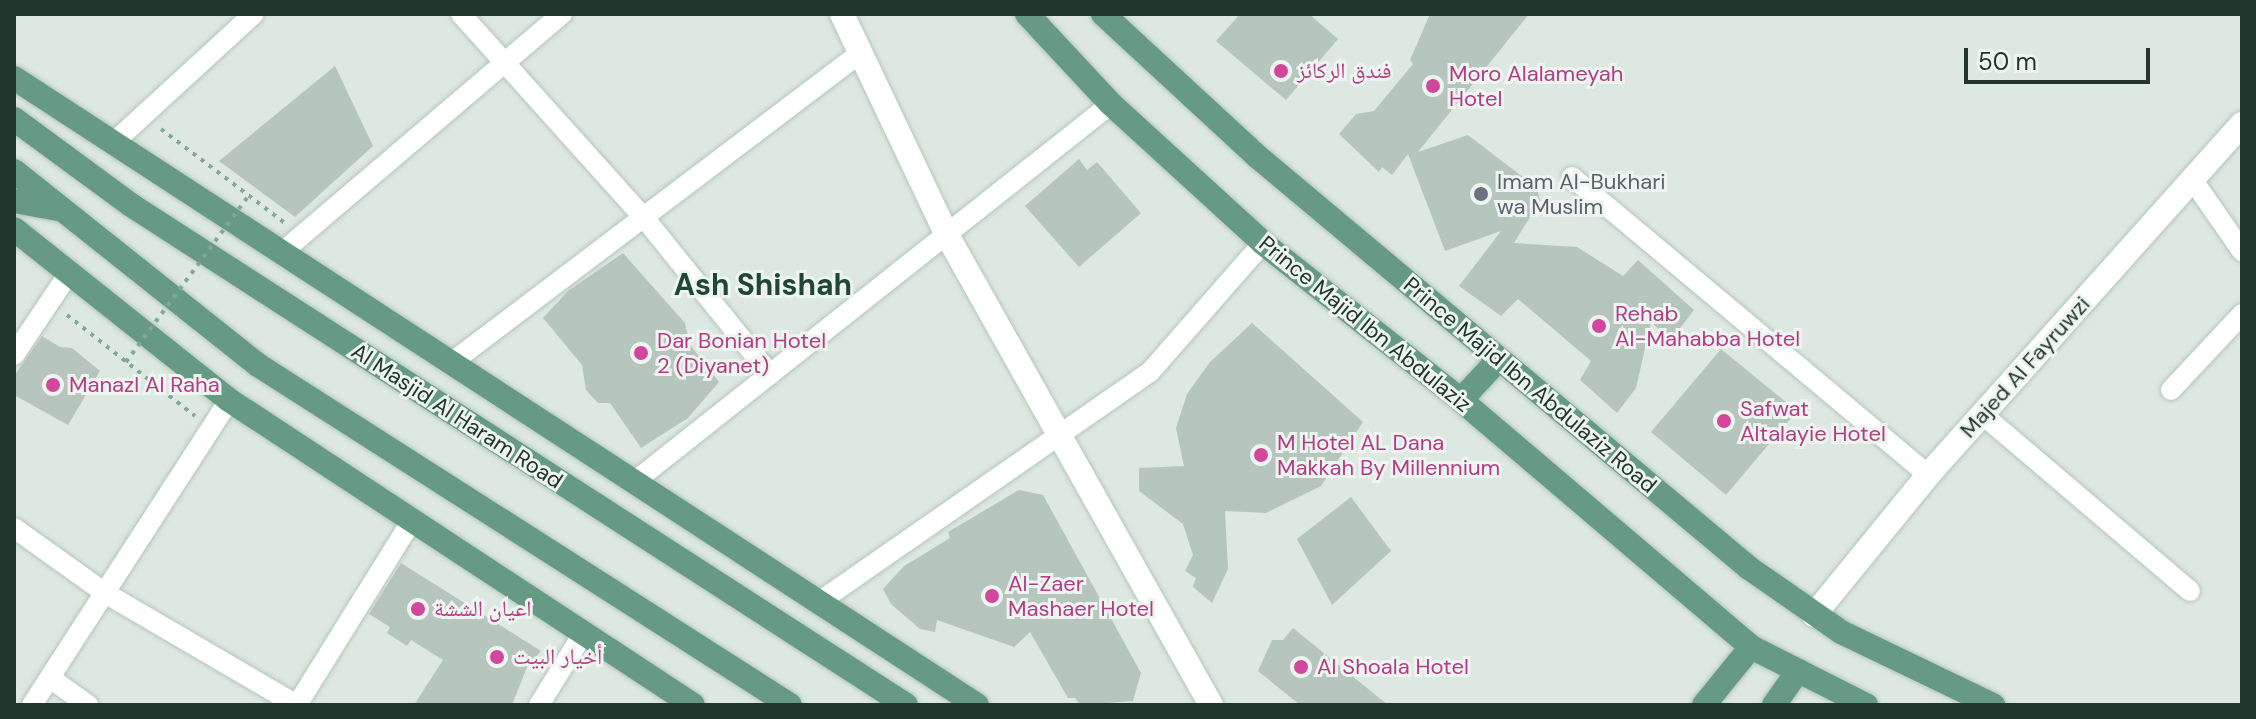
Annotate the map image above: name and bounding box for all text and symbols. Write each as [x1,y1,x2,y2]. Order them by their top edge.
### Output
scale bar [1968,32,2154,82]
text: 50 m [1978,46,2037,77]
place label: فندق الركائز [1297,58,1392,84]
place label: Moro Alalameyah Hotel [1449,60,1623,112]
marker: فندق الركائز [1272,62,1290,80]
marker: Moro Alalameyah Hotel [1424,77,1442,95]
place label: Imam Al-Bukhari wa Muslim [1497,168,1666,220]
marker: Imam Al-Bukhari wa Muslim [1472,185,1490,203]
street label: Prince Majid Ibn Abdulaziz [1254,230,1476,418]
district label: Ash Shishah [674,267,852,303]
street label: Prince Majid Ibn Abdulaziz Road [1398,271,1662,499]
street label: Majed Al Fayruwzi [1955,291,2095,443]
place label: Rehab Al-Mahabba Hotel [1615,300,1800,352]
marker: Rehab Al-Mahabba Hotel [1590,317,1608,335]
place label: Dar Bonian Hotel 2 (Diyanet) [657,327,826,378]
street label: Al Masjid Al Haram Road [347,338,567,494]
marker: Dar Bonian Hotel 2 (Diyanet) [632,344,650,362]
place label: Manazl Al Raha [69,372,220,398]
marker: Manazl Al Raha [44,376,62,394]
place label: Safwat Altalayie Hotel [1740,395,1886,446]
marker: Safwat Altalayie Hotel [1715,412,1733,430]
place label: M Hotel AL Dana Makkah By Millennium [1277,429,1500,480]
marker: M Hotel AL Dana Makkah By Millennium [1252,446,1270,464]
place label: Al-Zaer Mashaer Hotel [1008,570,1154,622]
marker: Al-Zaer Mashaer Hotel [983,587,1001,605]
place label: اعيان الششة [434,596,532,622]
marker: اعيان الششة [409,600,427,618]
place label: أخيار البيت [513,644,602,670]
marker: أخيار البيت [488,648,506,666]
place label: Al Shoala Hotel [1317,654,1469,680]
marker: Al Shoala Hotel [1292,658,1310,676]

